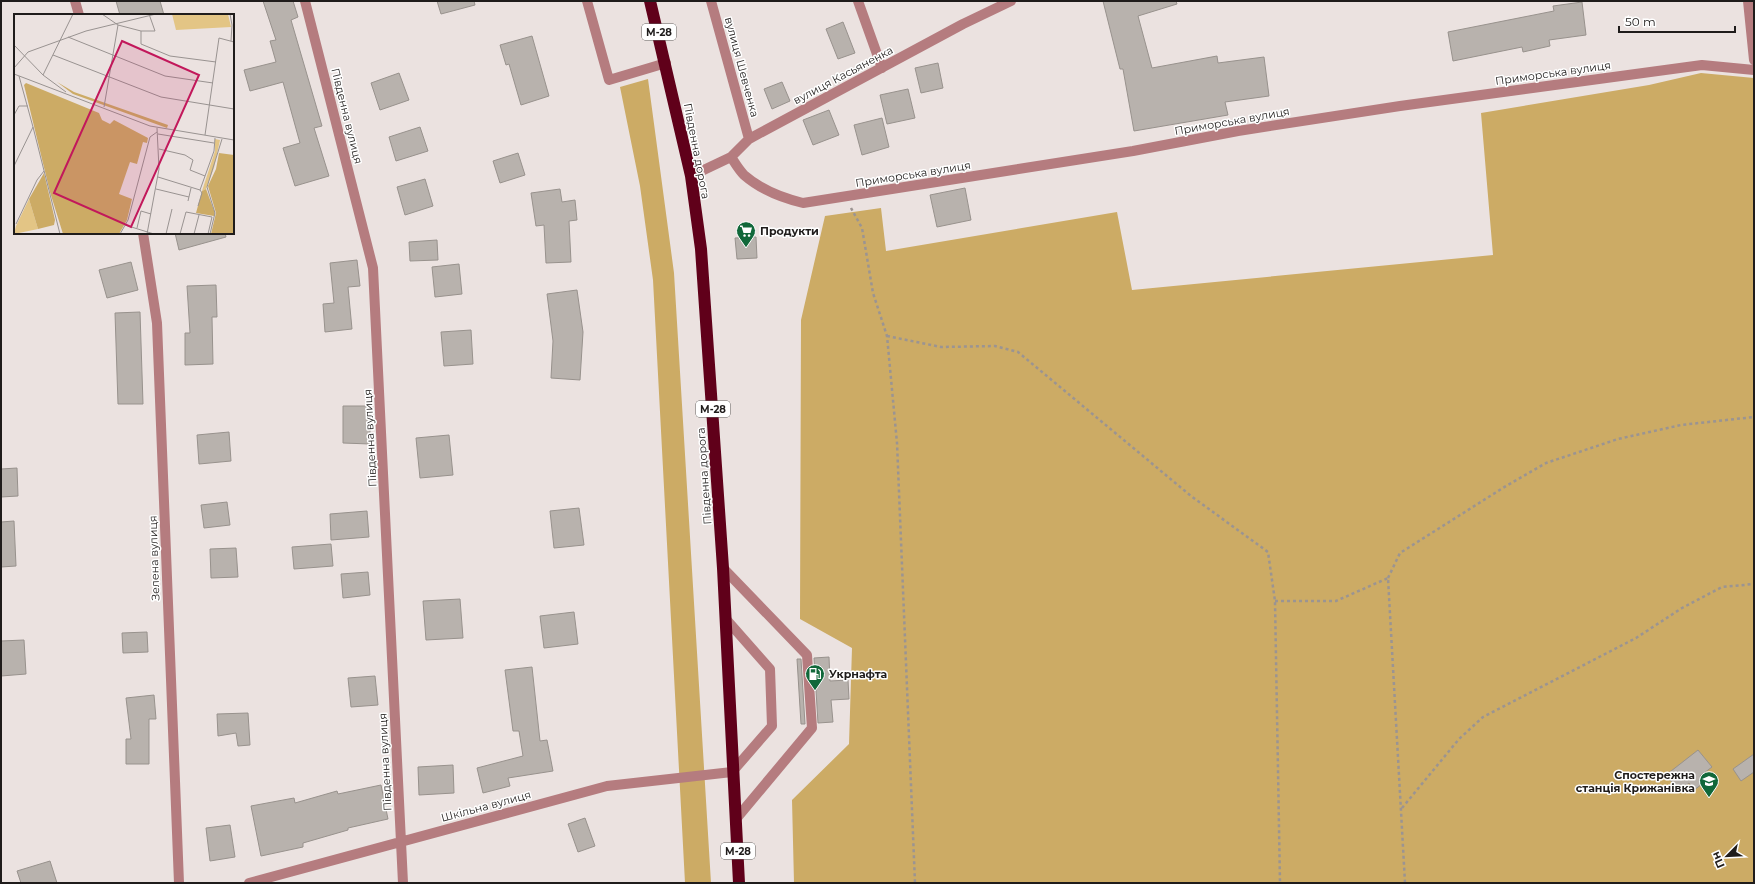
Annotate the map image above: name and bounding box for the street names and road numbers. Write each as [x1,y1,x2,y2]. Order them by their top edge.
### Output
street label: вулиця Шевченка [722,15,762,119]
road number: М-28 [642,24,676,40]
street label: вулиця Касьяненка [791,43,895,107]
street label: Приморська вулиця [1494,58,1612,88]
street label: Південна вулиця [328,67,366,165]
street label: Південна дорога [681,102,713,200]
street label: Приморська вулиця [1173,104,1291,138]
street label: Приморська вулиця [854,158,972,190]
street label: Південна вулиця [360,389,380,487]
road number: М-28 [696,401,730,417]
street label: Південна дорога [694,427,714,525]
street label: Зелена вулиця [146,515,162,601]
street label: Південна вулиця [375,713,395,811]
street label: Шкільна вулиця [439,787,533,825]
road number: М-28 [721,843,755,859]

